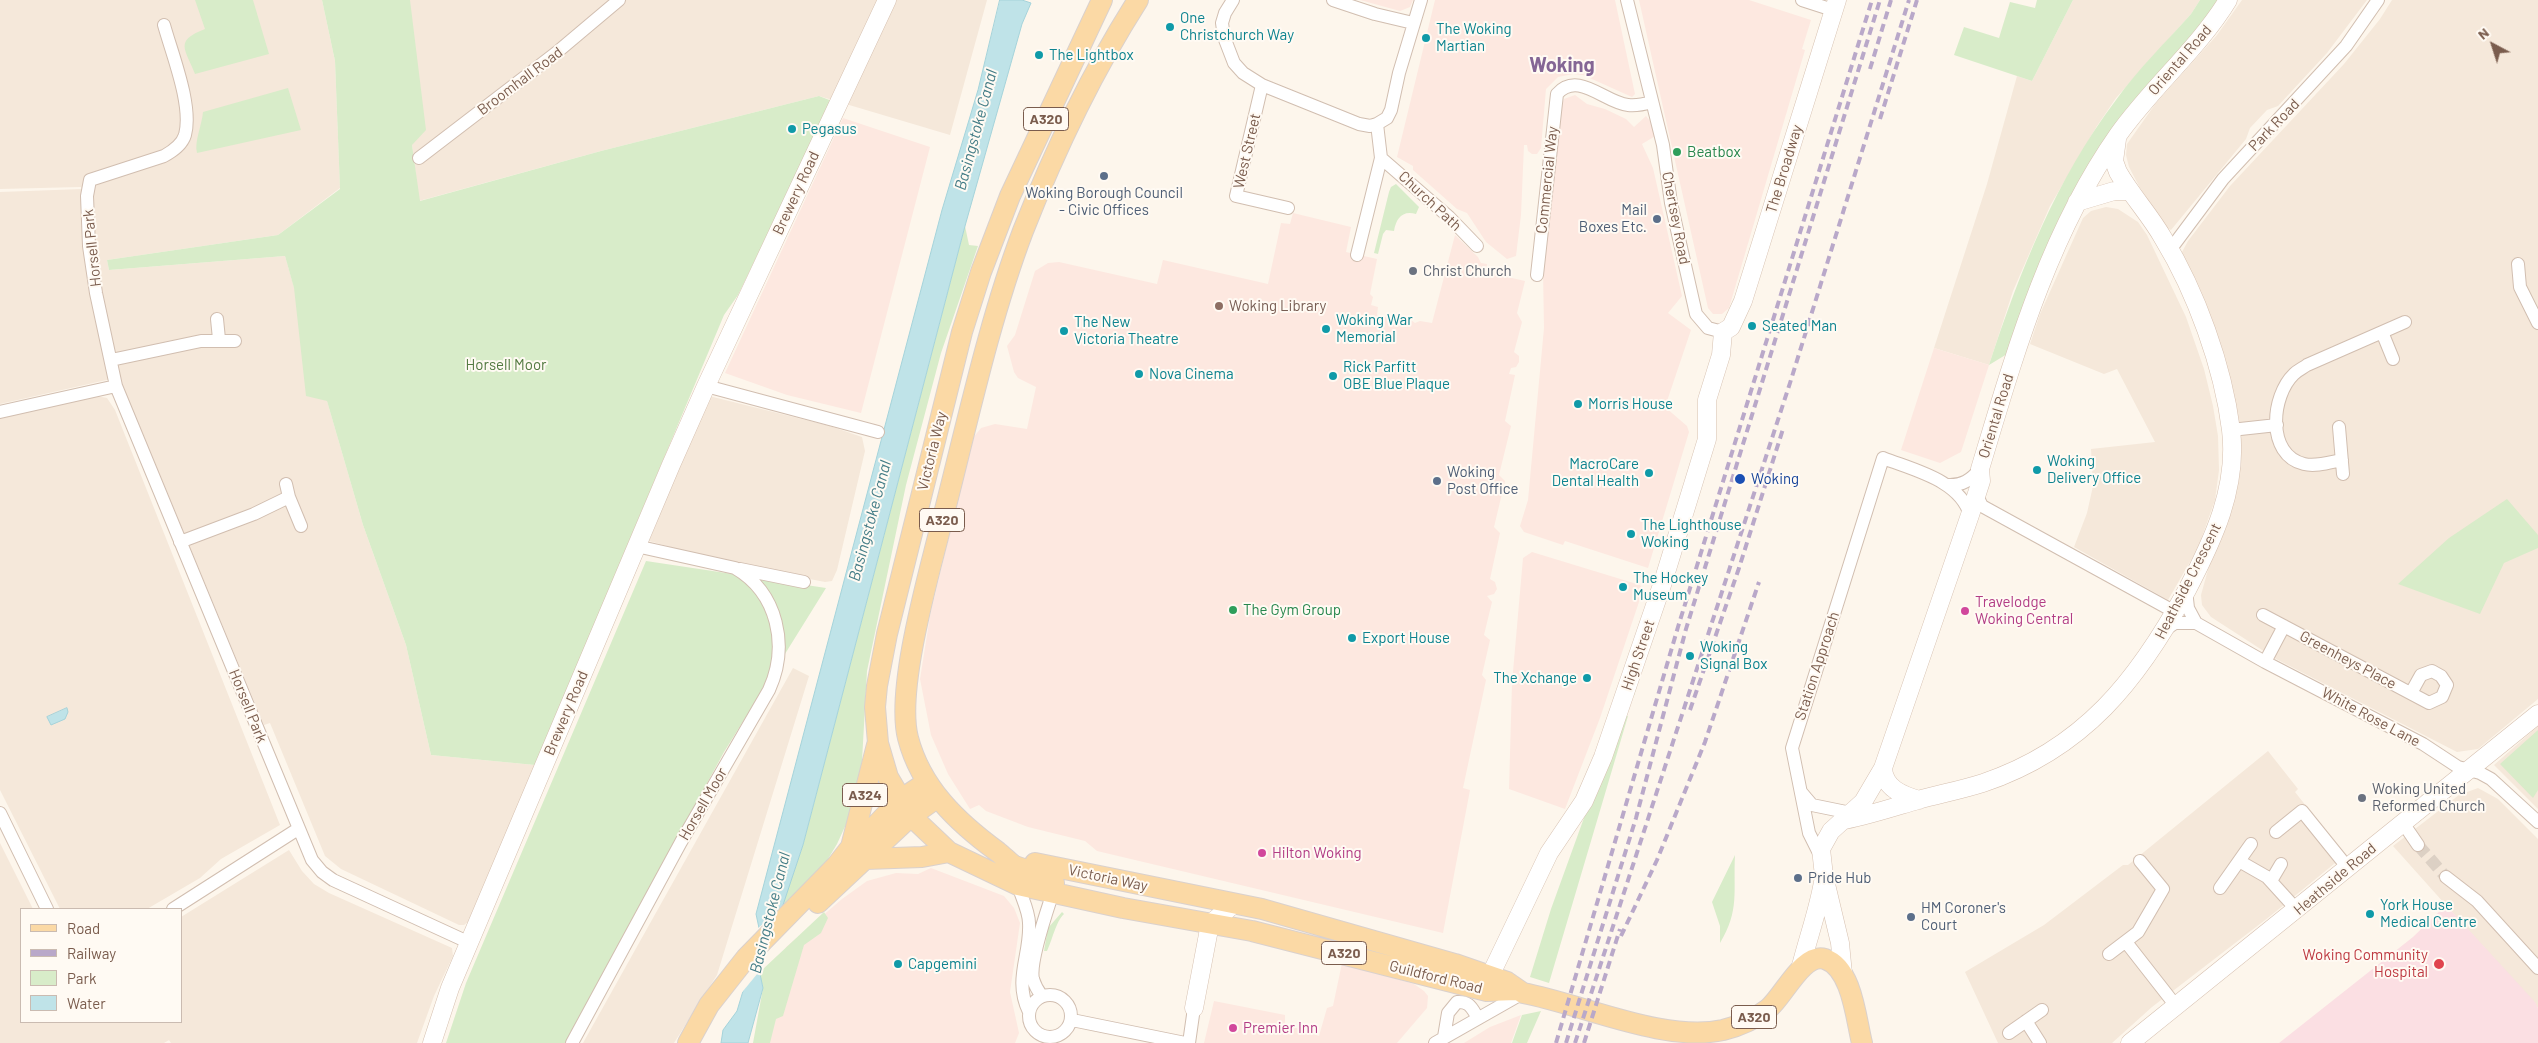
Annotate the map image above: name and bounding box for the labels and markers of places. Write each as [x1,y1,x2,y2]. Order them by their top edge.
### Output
place label: One Christchurch Way [1180,9,1294,44]
place label: The Woking Martian [1436,20,1512,55]
marker: One Christchurch Way [1164,21,1176,33]
marker: The Woking Martian [1420,32,1432,44]
place label: The Lightbox [1049,46,1134,64]
marker: The Lightbox [1033,49,1045,61]
place label: Pegasus [802,120,857,138]
marker: Pegasus [786,123,798,135]
place label: Beatbox [1687,143,1741,161]
marker: Beatbox [1671,146,1683,158]
marker: Woking Borough Council - Civic Offices [1098,170,1110,182]
place label: Woking Borough Council - Civic Offices [1025,184,1183,219]
place label: Mail Boxes Etc. [1579,201,1647,236]
marker: Mail Boxes Etc. [1651,213,1663,225]
place label: Christ Church [1423,262,1512,280]
marker: Christ Church [1407,265,1419,277]
place label: Woking Library [1229,297,1326,315]
marker: Woking Library [1213,300,1225,312]
place label: Woking War Memorial [1336,311,1413,346]
place label: The New Victoria Theatre [1074,313,1179,348]
place label: Seated Man [1762,317,1837,335]
marker: Seated Man [1746,320,1758,332]
marker: Woking War Memorial [1320,323,1332,335]
marker: The New Victoria Theatre [1058,325,1070,337]
place label: Rick Parfitt OBE Blue Plaque [1343,358,1450,393]
place label: Nova Cinema [1149,365,1234,383]
marker: Nova Cinema [1133,368,1145,380]
marker: Rick Parfitt OBE Blue Plaque [1327,370,1339,382]
place label: Morris House [1588,395,1673,413]
marker: Morris House [1572,398,1584,410]
place label: Woking Delivery Office [2047,452,2141,487]
place label: MacroCare Dental Health [1552,455,1639,490]
place label: Woking Post Office [1447,463,1519,498]
marker: Woking Delivery Office [2031,464,2043,476]
marker: MacroCare Dental Health [1643,467,1655,479]
place label: Woking [1751,470,1799,488]
marker: Woking [1733,472,1747,486]
marker: Woking Post Office [1431,475,1443,487]
place label: The Lighthouse Woking [1641,516,1742,551]
marker: The Lighthouse Woking [1625,528,1637,540]
place label: The Hockey Museum [1633,569,1708,604]
marker: The Hockey Museum [1617,581,1629,593]
place label: Travelodge Woking Central [1975,593,2073,628]
place label: The Gym Group [1243,601,1341,619]
marker: The Gym Group [1227,604,1239,616]
marker: Travelodge Woking Central [1959,605,1971,617]
place label: Export House [1362,629,1450,647]
marker: Export House [1346,632,1358,644]
place label: Woking Signal Box [1700,638,1767,673]
marker: Woking Signal Box [1684,650,1696,662]
place label: The Xchange [1493,669,1577,687]
marker: The Xchange [1581,672,1593,684]
place label: Woking United Reformed Church [2372,780,2485,815]
marker: Woking United Reformed Church [2356,792,2368,804]
place label: Hilton Woking [1272,844,1362,862]
marker: Hilton Woking [1256,847,1268,859]
place label: Pride Hub [1808,869,1871,887]
marker: Pride Hub [1792,872,1804,884]
place label: York House Medical Centre [2380,896,2477,931]
place label: HM Coroner's Court [1921,899,2006,934]
marker: York House Medical Centre [2364,908,2376,920]
marker: HM Coroner's Court [1905,911,1917,923]
place label: Woking Community Hospital [2303,946,2428,981]
place label: Capgemini [908,955,977,973]
marker: Woking Community Hospital [2432,957,2446,971]
marker: Capgemini [892,958,904,970]
place label: Premier Inn [1243,1019,1318,1037]
marker: Premier Inn [1227,1022,1239,1034]

